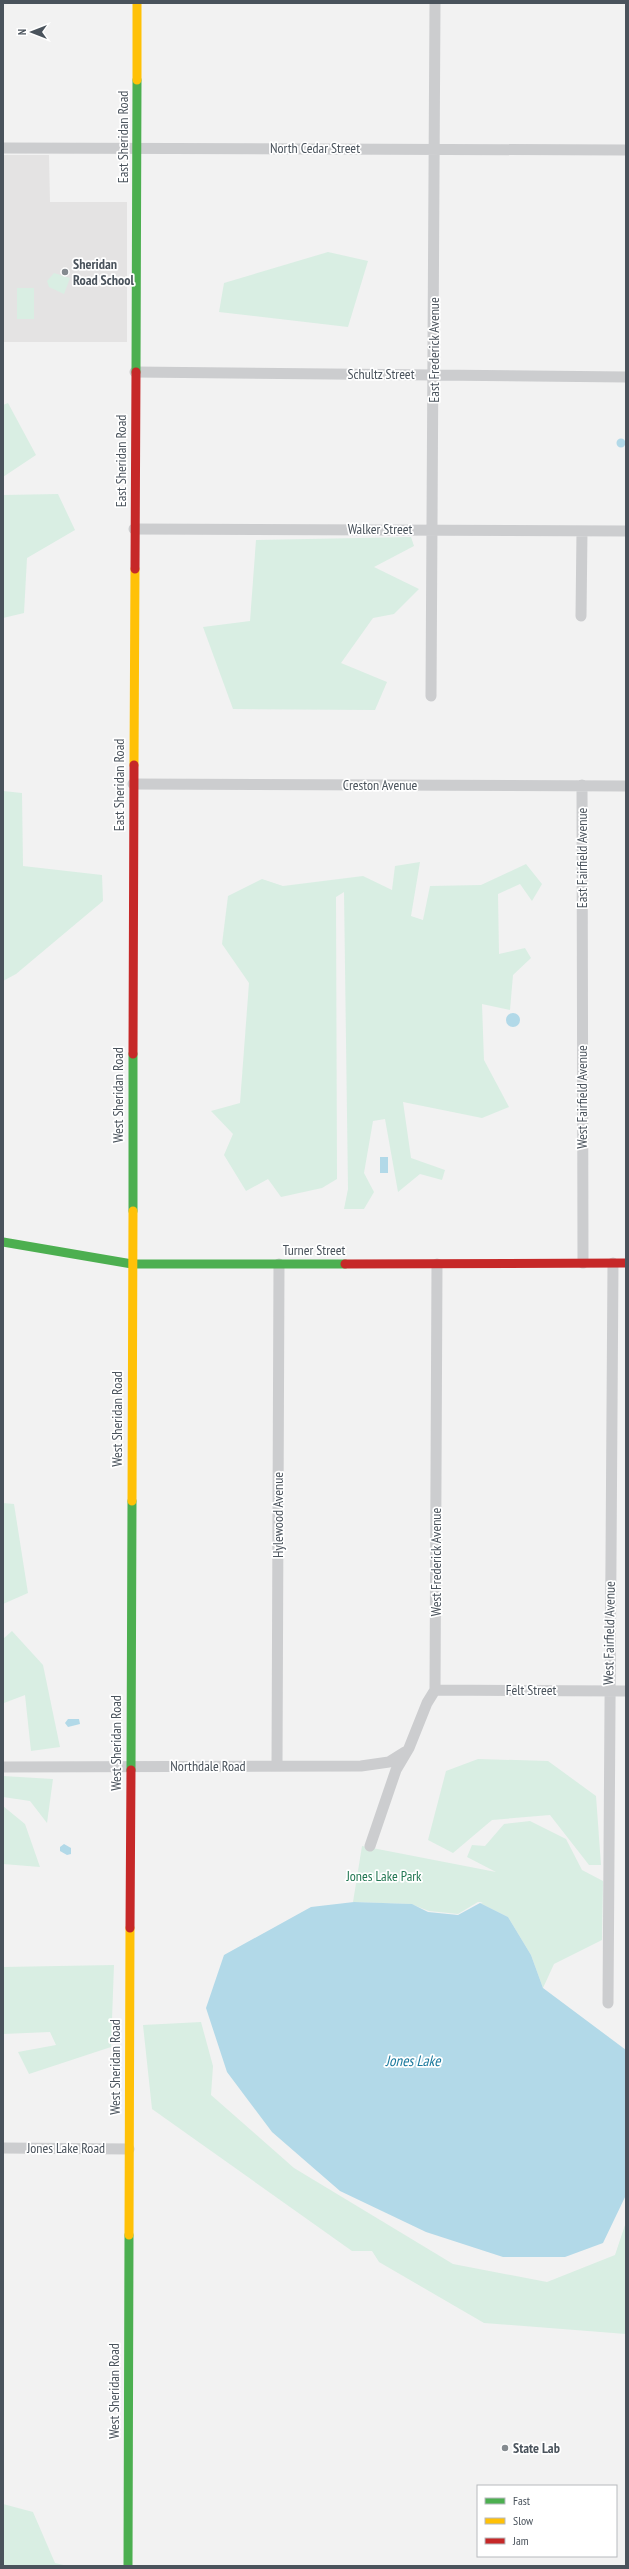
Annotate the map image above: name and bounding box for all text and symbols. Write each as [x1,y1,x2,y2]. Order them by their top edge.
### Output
north arrow [12,12,52,52]
text: N [15,29,29,35]
street label: East Sheridan Road [114,91,132,183]
street label: North Cedar Street [270,139,360,157]
place label: Sheridan Road School [73,255,134,289]
marker: Sheridan Road School [60,267,70,277]
street label: East Frederick Avenue [425,297,443,403]
street label: Schultz Street [348,365,415,383]
street label: East Sheridan Road [112,415,130,507]
street label: Walker Street [348,520,412,538]
street label: East Sheridan Road [110,739,128,831]
street label: Creston Avenue [343,776,417,794]
street label: East Fairfield Avenue [573,807,591,908]
street label: West Fairfield Avenue [573,1045,591,1149]
street label: West Sheridan Road [109,1047,127,1143]
street label: Turner Street [283,1241,345,1259]
street label: West Sheridan Road [108,1371,126,1467]
street label: Hylewood Avenue [269,1472,287,1558]
street label: West Frederick Avenue [427,1508,445,1616]
street label: West Fairfield Avenue [599,1581,619,1685]
street label: Felt Street [506,1681,556,1699]
street label: West Sheridan Road [107,1695,125,1791]
street label: Northdale Road [170,1757,246,1775]
park label: Jones Lake Park [345,1867,422,1885]
street label: West Sheridan Road [106,2019,124,2115]
water label: Jones Lake [384,2051,441,2070]
street label: Jones Lake Road [26,2139,105,2157]
street label: West Sheridan Road [105,2343,123,2439]
place label: State Lab [513,2439,560,2457]
marker: State Lab [500,2443,510,2453]
legend [477,2485,617,2557]
text: Fast [513,2493,531,2508]
text: Slow [513,2513,534,2528]
text: Jam [512,2533,529,2548]

